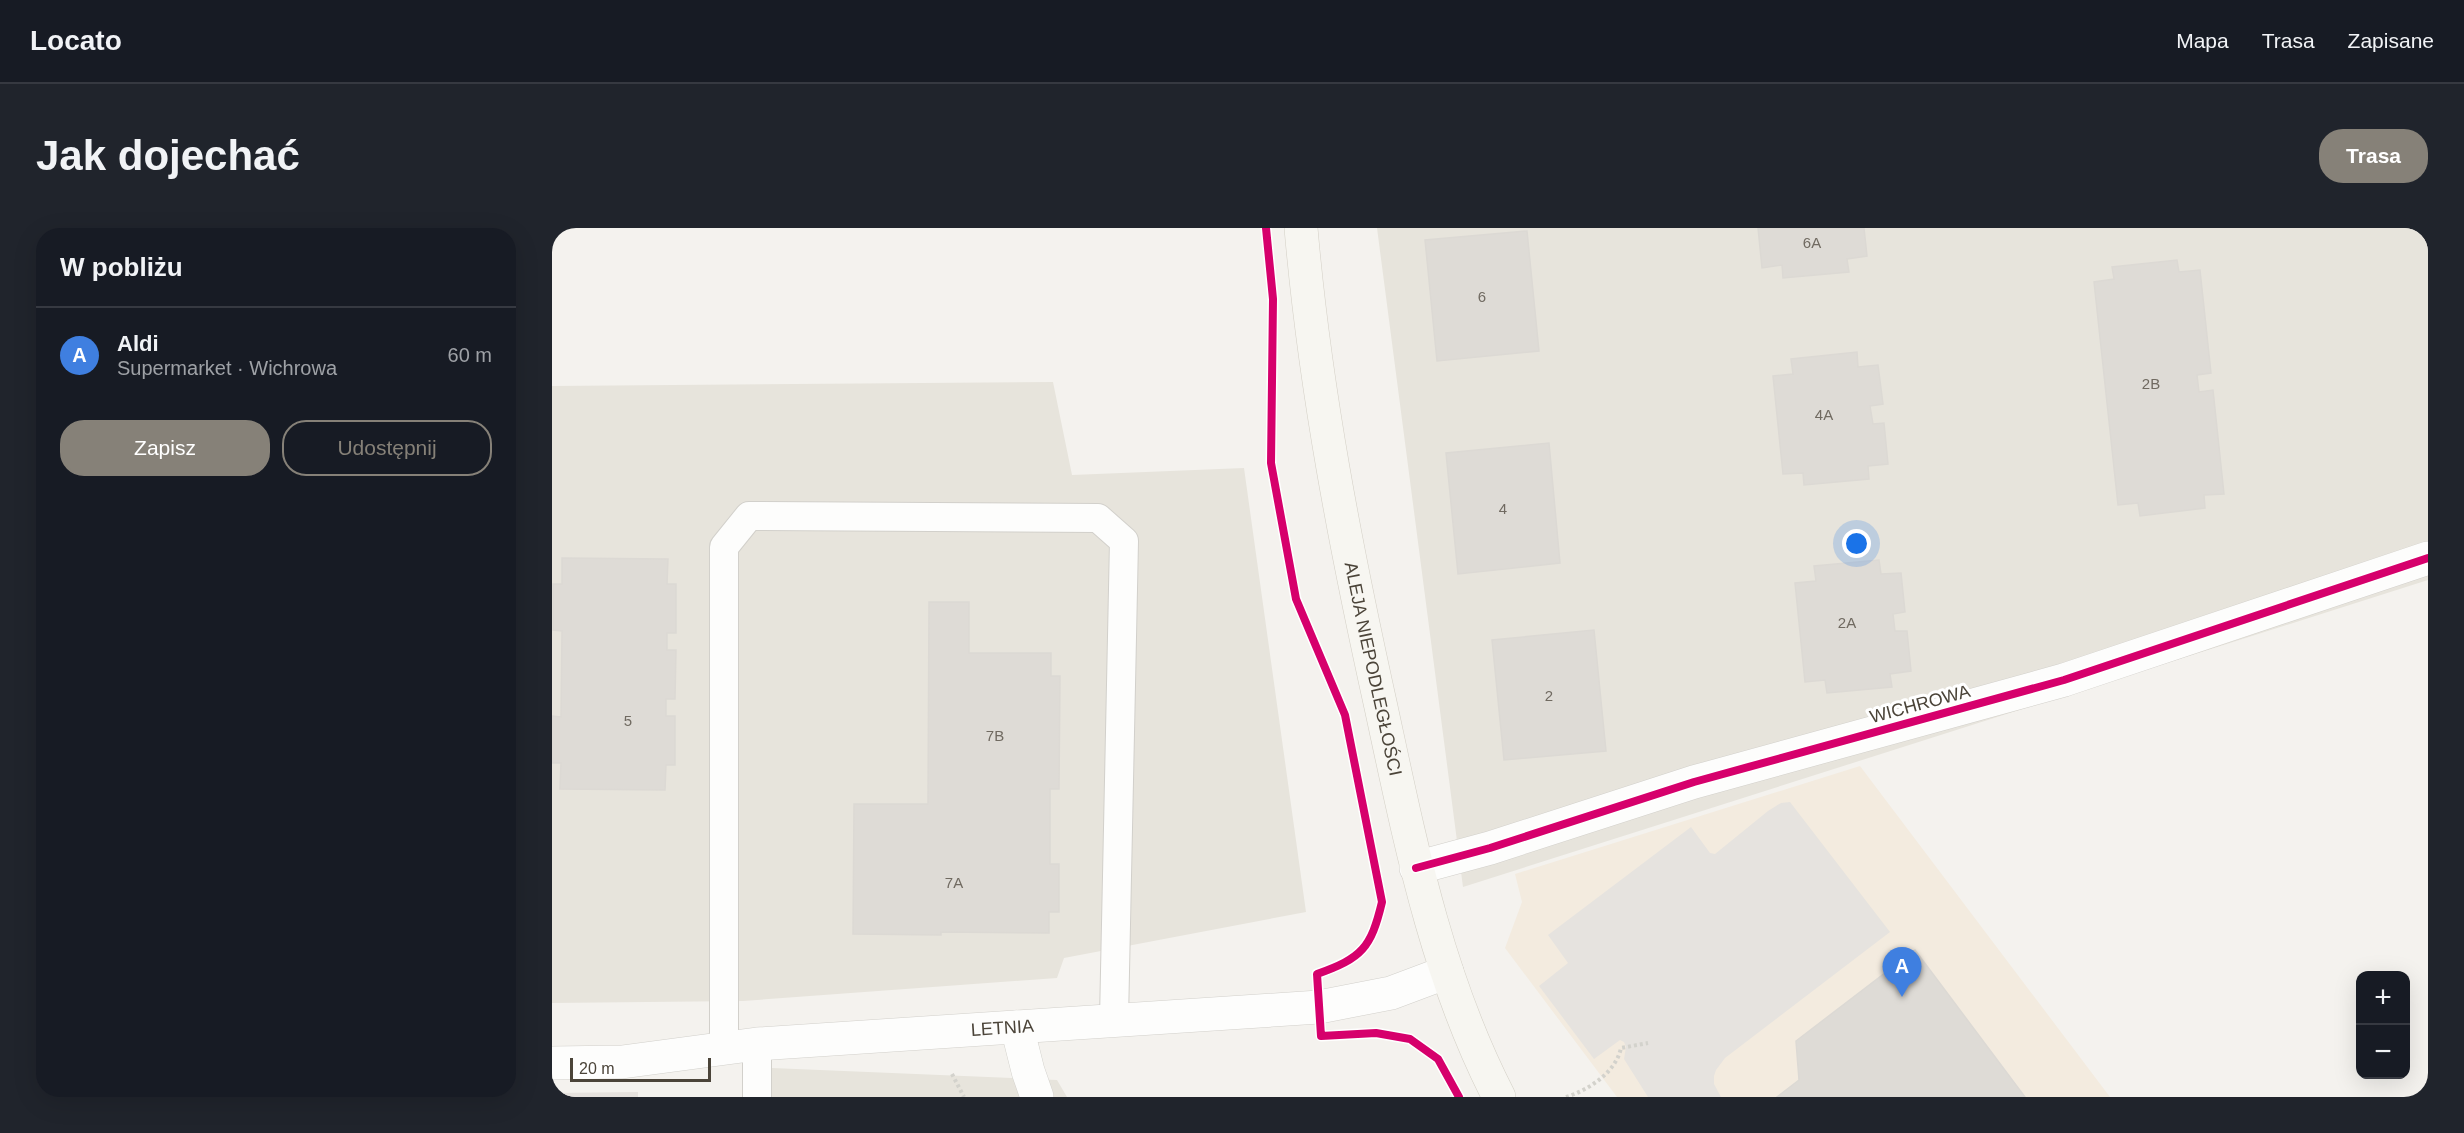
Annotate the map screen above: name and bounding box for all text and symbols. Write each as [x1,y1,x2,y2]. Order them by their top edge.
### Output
text: Locato [30,25,122,56]
text: Mapa [2176,29,2229,52]
text: Trasa [2262,29,2315,52]
text: Zapisane [2348,29,2434,52]
button: Trasa [2319,129,2428,183]
text: Jak dojechać [36,132,300,179]
house number: 6A [1803,234,1821,251]
text: W pobliżu [60,252,183,282]
house number: 6 [1478,288,1486,305]
text: Aldi [117,331,159,356]
text: A [72,344,87,366]
text: 60 m [448,344,492,366]
text: Supermarket · Wichrowa [117,357,337,379]
house number: 2B [2142,375,2160,392]
house number: 4A [1815,406,1833,423]
button: Zapisz [60,420,270,476]
button: Udostępnij [282,420,492,476]
house number: 4 [1499,500,1507,517]
your location [1842,529,1871,558]
street label: ALEJA NIEPODLEGŁOŚCI [1341,560,1406,778]
house number: 2A [1838,614,1856,631]
street label: WICHROWA [1868,681,1972,727]
house number: 2 [1545,687,1553,704]
house number: 5 [624,712,632,729]
house number: 7B [986,727,1004,744]
house number: 7A [945,874,963,891]
pin: A [1882,948,1922,997]
map controls [2356,971,2410,1079]
button: + [2356,971,2410,1025]
street label: LETNIA [970,1016,1034,1040]
button: − [2356,1025,2410,1079]
scale bar [570,1055,711,1082]
text: 20 m [579,1060,615,1077]

